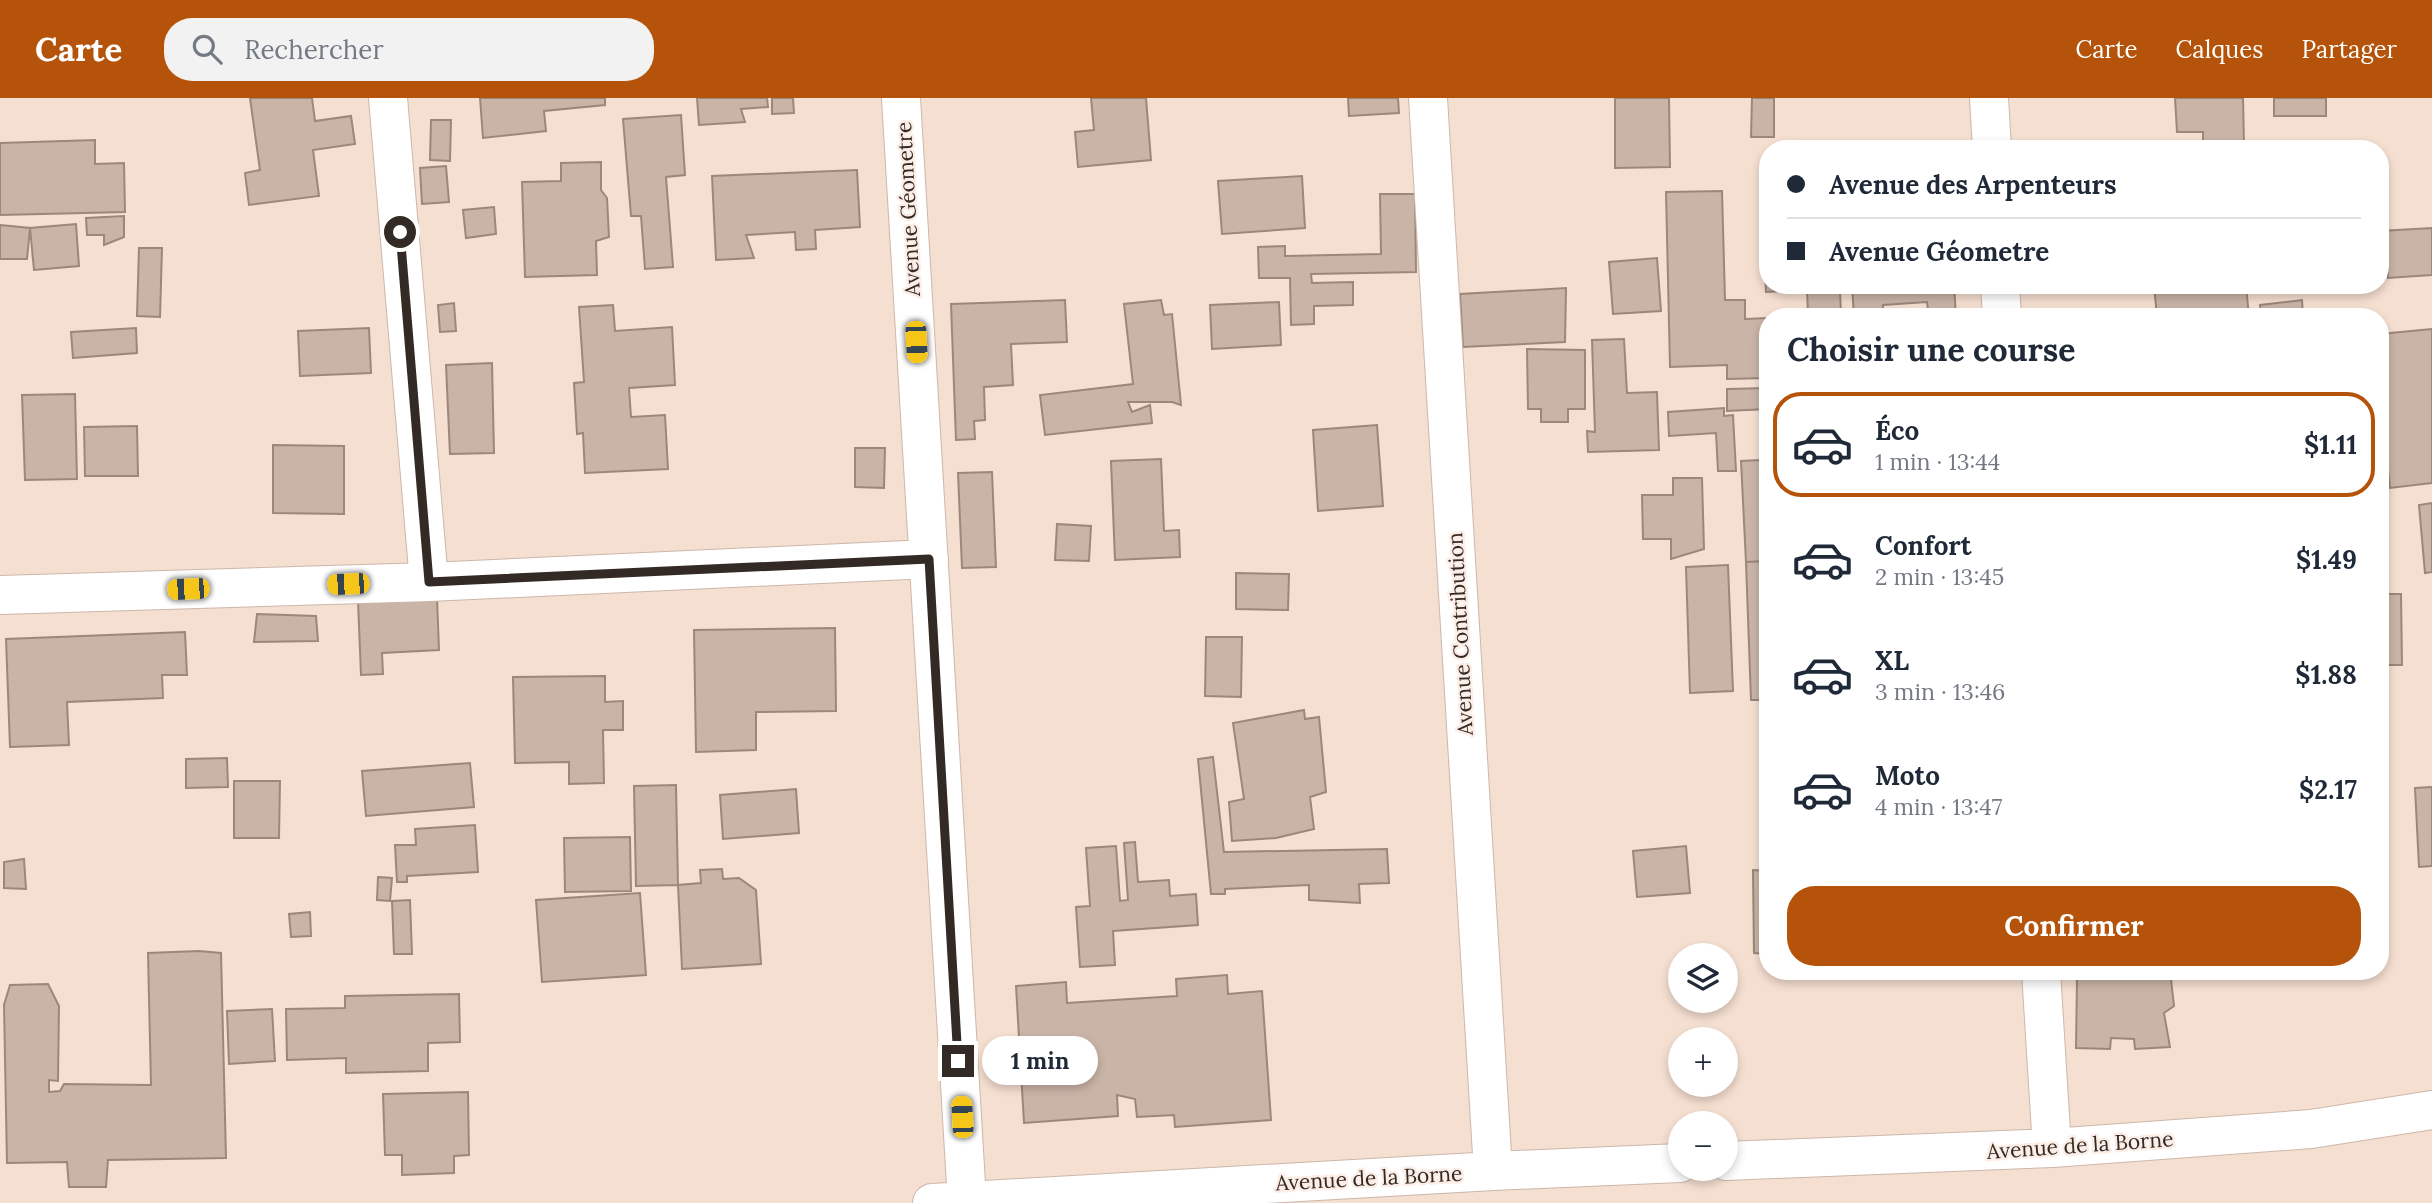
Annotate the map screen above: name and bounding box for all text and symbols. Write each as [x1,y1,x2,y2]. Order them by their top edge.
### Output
search box [164,18,654,81]
text: Carte [35,28,122,70]
icon: search [188,30,226,68]
text: Rechercher [244,33,384,66]
text: Carte [2075,34,2137,65]
text: Calques [2175,34,2263,65]
text: Partager [2301,34,2397,65]
street label: Avenue Géometre [890,121,926,298]
text: Avenue des Arpenteurs [1829,168,2117,201]
route start [384,216,416,248]
text: Avenue Géometre [1829,235,2049,268]
car [905,320,928,364]
text: Choisir une course [1787,329,2075,370]
icon: car [1791,413,1854,476]
text: Éco [1875,414,1919,447]
text: $1.11 [2304,428,2357,461]
text: 1 min · 13:44 [1875,447,2000,476]
icon: car [1791,528,1854,591]
text: Confort [1875,529,1972,562]
street label: Avenue Contribution [1441,532,1479,737]
text: $1.49 [2296,543,2357,576]
text: 2 min · 13:45 [1875,562,2004,591]
car [327,573,370,595]
car [167,578,210,600]
icon: car [1791,643,1854,706]
text: XL [1875,644,1909,677]
text: $1.88 [2295,658,2357,691]
text: 3 min · 13:46 [1875,677,2005,706]
icon: car [1791,758,1854,821]
text: Moto [1875,759,1940,792]
text: $2.17 [2299,773,2357,806]
text: 4 min · 13:47 [1875,792,2002,821]
button: Confirmer [1787,886,2361,966]
map controls [1668,943,1738,1181]
button: layers [1668,943,1738,1013]
button: + [1668,1027,1738,1097]
callout: 1 min [982,1037,1098,1086]
route end [942,1045,974,1077]
text: 1 min [1011,1046,1069,1075]
car [951,1095,974,1139]
button: − [1668,1111,1738,1181]
street label: Avenue de la Borne [1985,1125,2174,1165]
street label: Avenue de la Borne [1274,1160,1463,1196]

